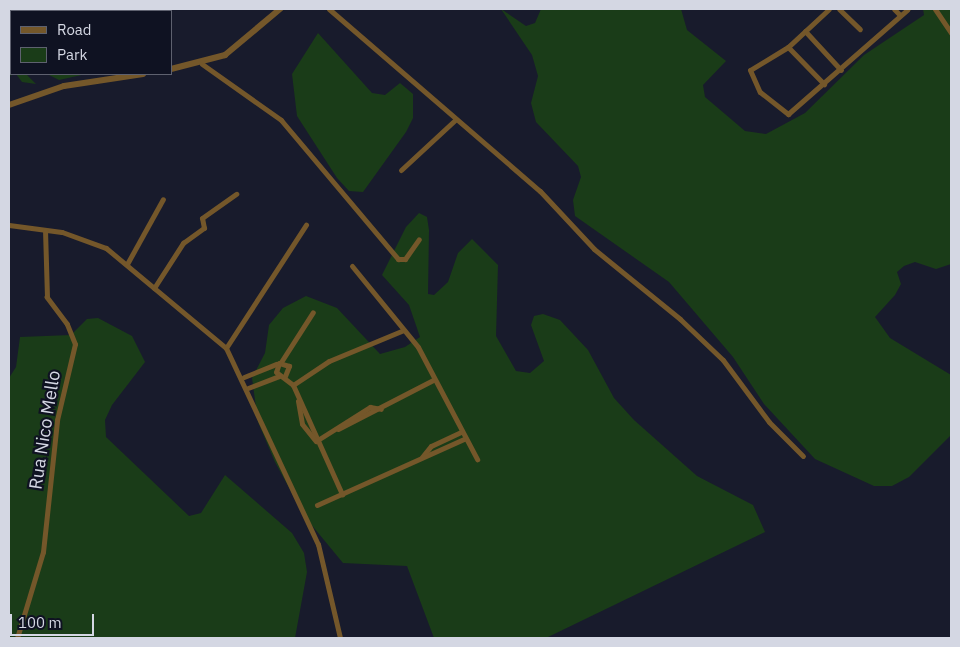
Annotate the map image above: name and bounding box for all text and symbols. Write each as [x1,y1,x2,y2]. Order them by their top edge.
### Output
legend [10,10,172,75]
text: Road [57,20,92,39]
text: Park [57,45,87,64]
street label: Rua Nico Mello [25,369,65,491]
scale bar [12,604,96,636]
text: 100 m [18,613,62,632]

